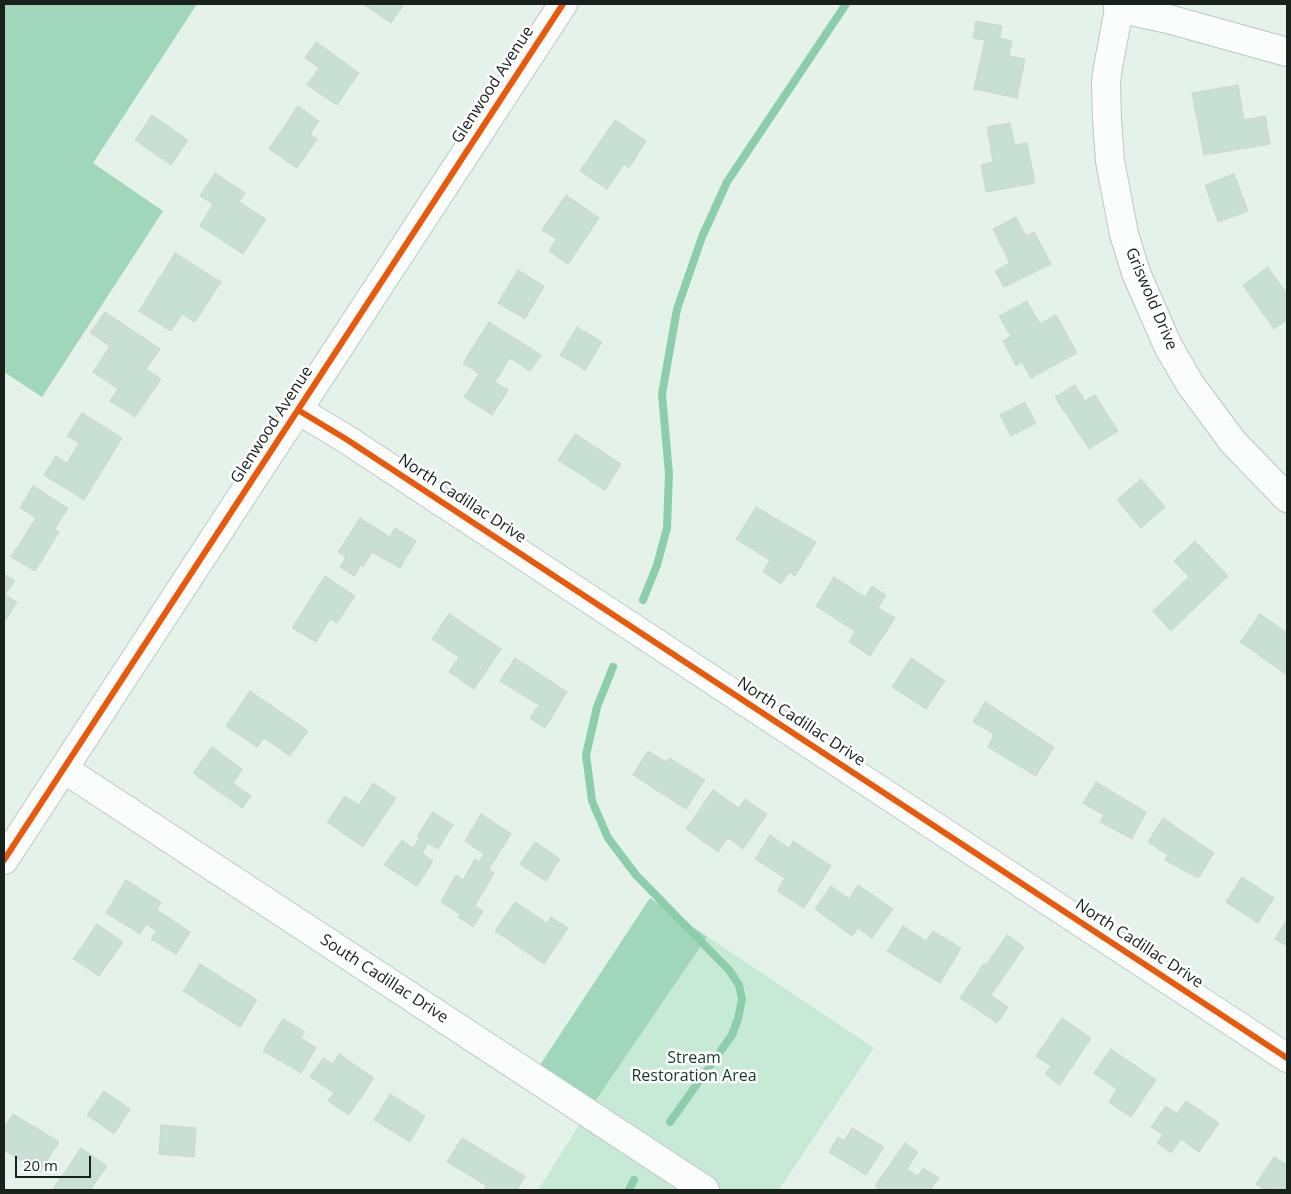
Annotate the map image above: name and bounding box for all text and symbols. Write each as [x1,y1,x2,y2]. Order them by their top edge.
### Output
street label: Glenwood Avenue [448,23,538,147]
street label: Griswold Drive [1121,245,1181,353]
street label: Glenwood Avenue [227,363,317,487]
street label: North Cadillac Drive [394,450,530,548]
street label: North Cadillac Drive [733,673,869,771]
street label: North Cadillac Drive [1071,895,1207,993]
street label: South Cadillac Drive [316,930,452,1028]
park label: Stream Restoration Area [631,1048,757,1086]
scale bar [18,1146,94,1178]
text: 20 m [23,1155,58,1175]

